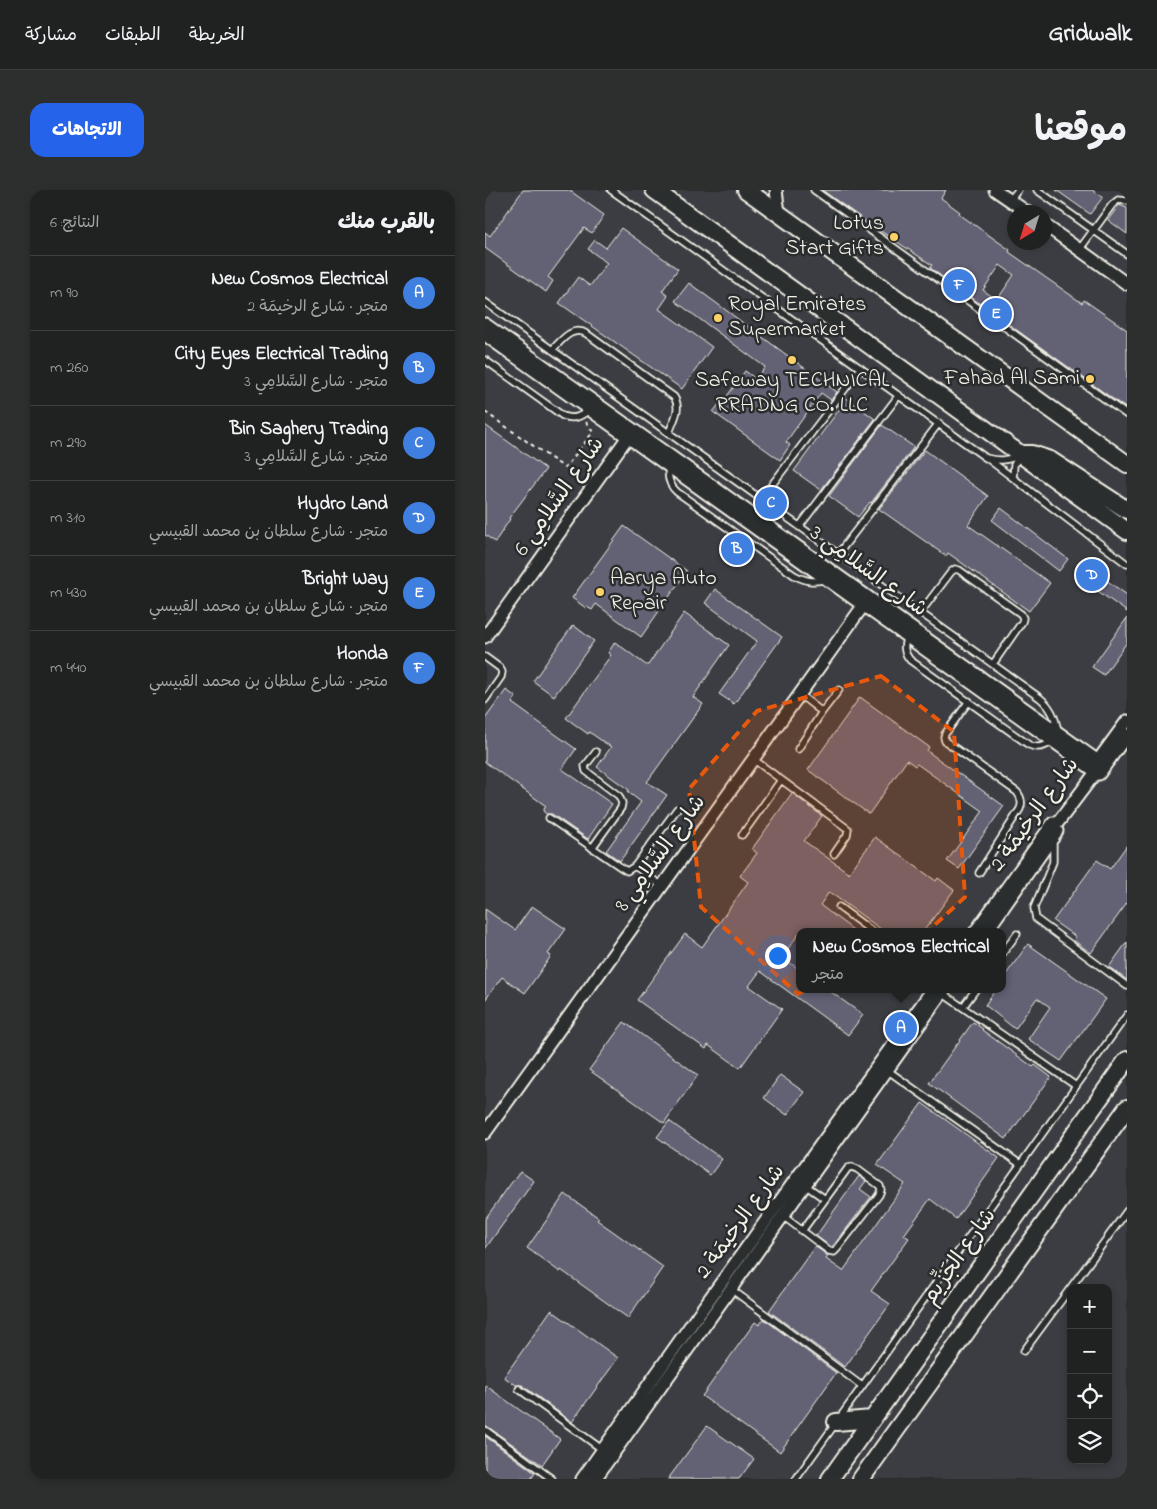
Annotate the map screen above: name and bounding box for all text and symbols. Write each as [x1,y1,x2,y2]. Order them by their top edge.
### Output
text: Gridwalk [1048,17,1132,52]
text: مشاركة [25,23,77,49]
text: الطبقات [105,23,161,49]
text: الخريطة [189,23,245,49]
button: الاتجاهات [30,103,144,157]
text: موقعنا [1034,106,1127,157]
north arrow [1007,205,1052,250]
text: بالقرب منك [338,208,435,238]
place label: Lotus Start Gifts [785,208,884,265]
text: النتائج: 6 [50,211,99,235]
marker: Lotus Start Gifts [888,231,900,243]
text: New Cosmos Electrical [211,266,388,293]
pin: F [943,266,975,304]
text: 90 m [50,281,78,305]
text: A [414,281,424,305]
place label: Royal Emirates Supermarket [728,289,866,346]
text: متجر · شارع الرخيمَة 2 [247,295,388,319]
pin: E [980,295,1012,333]
marker: Royal Emirates Supermarket [712,312,724,324]
text: City Eyes Electrical Trading [174,341,388,368]
marker: Safeway TECHNICAL RRADNG CO. LLC [786,354,798,366]
text: 260 m [50,356,88,380]
text: B [414,356,424,380]
place label: Fahad Al Sami [943,363,1080,395]
place label: Safeway TECHNICAL RRADNG CO. LLC [695,365,890,422]
text: متجر · شارع السَّلامِي 3 [244,370,388,394]
marker: Fahad Al Sami [1084,373,1096,385]
text: Bin Saghery Trading [230,416,388,443]
text: 290 m [50,431,86,455]
text: C [415,431,423,455]
street label: شارع السَّلامِي 6 [507,431,614,564]
text: متجر · شارع السَّلامِي 3 [244,445,388,469]
pin: C [755,484,787,522]
text: Hydro Land [297,491,388,518]
text: 310 m [50,506,85,530]
text: D [413,506,425,530]
street label: شارع السَّلامِي 3 [802,518,934,627]
text: متجر · شارع سلطان بن محمد القبيسي [149,520,388,544]
pin: B [721,530,753,568]
pin: D [1076,556,1108,594]
place label: Aarya Auto Repair [610,563,717,620]
text: Bright Way [302,566,388,593]
text: 430 m [50,581,87,605]
text: E [414,581,424,605]
marker: Aarya Auto Repair [594,586,606,598]
text: متجر · شارع سلطان بن محمد القبيسي [149,595,388,619]
text: Honda [337,641,388,668]
text: 440 m [50,656,87,680]
text: F [414,656,424,680]
text: متجر · شارع سلطان بن محمد القبيسي [149,670,388,694]
street label: شارع الرخيمَة 2 [982,751,1088,879]
street label: شارع السَّلامِي 8 [607,789,715,920]
popup [796,928,1006,993]
text: New Cosmos Electrical [813,934,989,961]
your location [765,943,791,969]
text: متجر [813,963,844,987]
pin: A [885,1009,917,1047]
street label: شارع الرخيمَة 2 [688,1158,794,1286]
street label: شارع الجَزِّيم [914,1202,1005,1312]
map controls [1067,1284,1112,1464]
button: + [1067,1284,1112,1329]
button: − [1067,1329,1112,1374]
button: locate [1067,1374,1112,1419]
button: layers [1067,1419,1112,1464]

